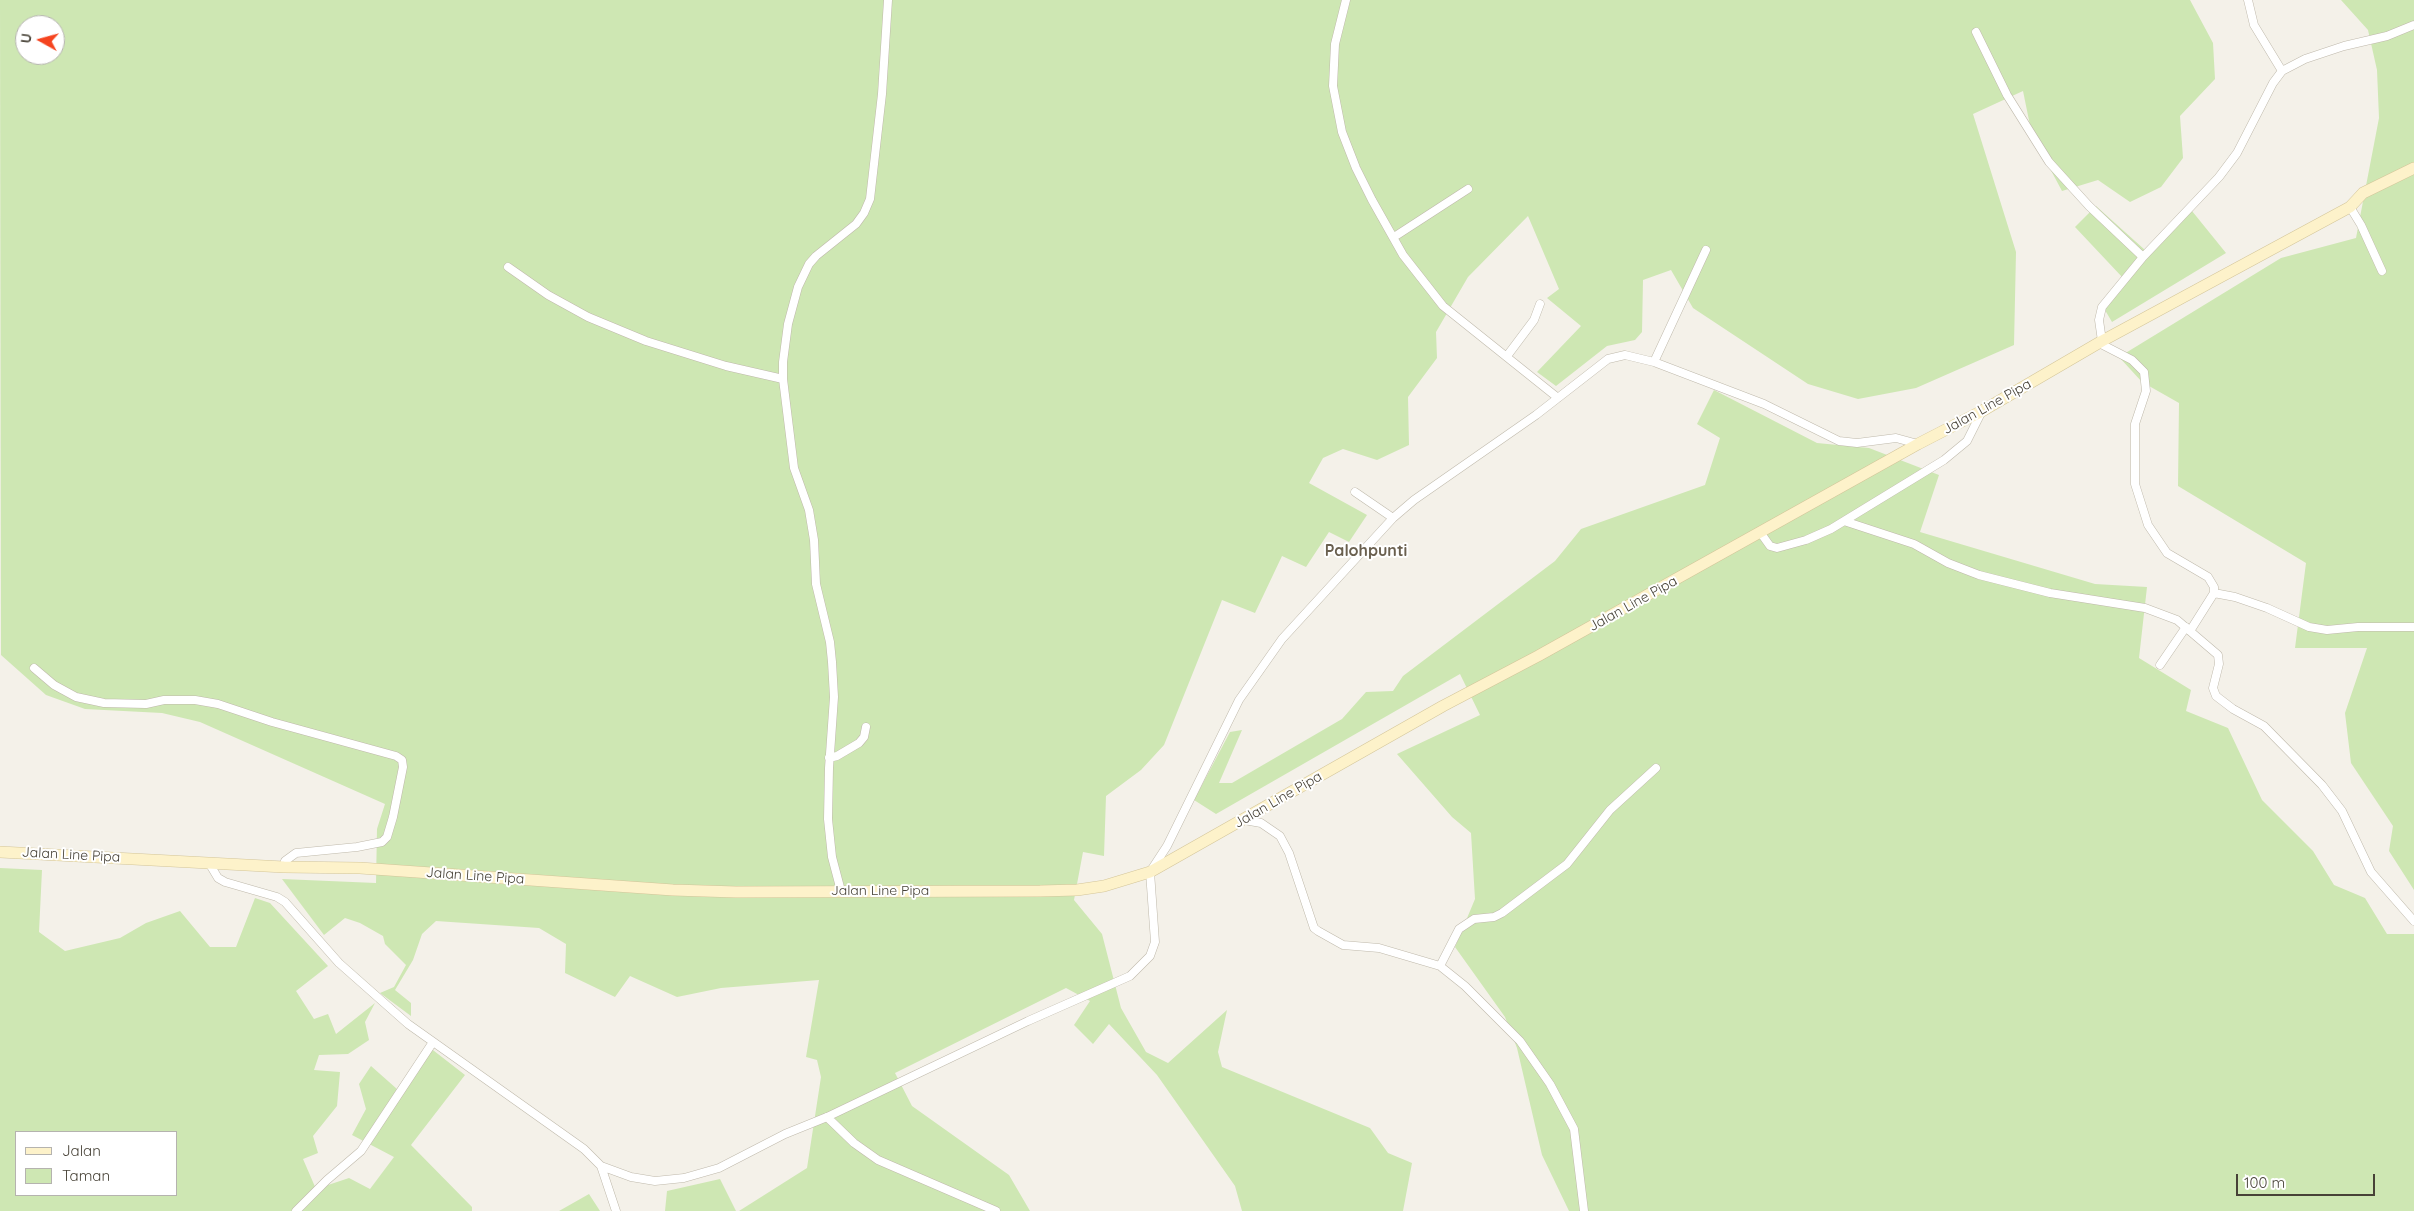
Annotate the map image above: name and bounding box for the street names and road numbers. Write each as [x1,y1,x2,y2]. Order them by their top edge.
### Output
street label: Jalan Line Pipa [1940,376,2034,438]
street label: Jalan Line Pipa [1586,573,1680,635]
street label: Jalan Line Pipa [1231,768,1325,832]
street label: Jalan Line Pipa [21,844,121,866]
street label: Jalan Line Pipa [425,864,525,888]
street label: Jalan Line Pipa [831,883,929,899]

